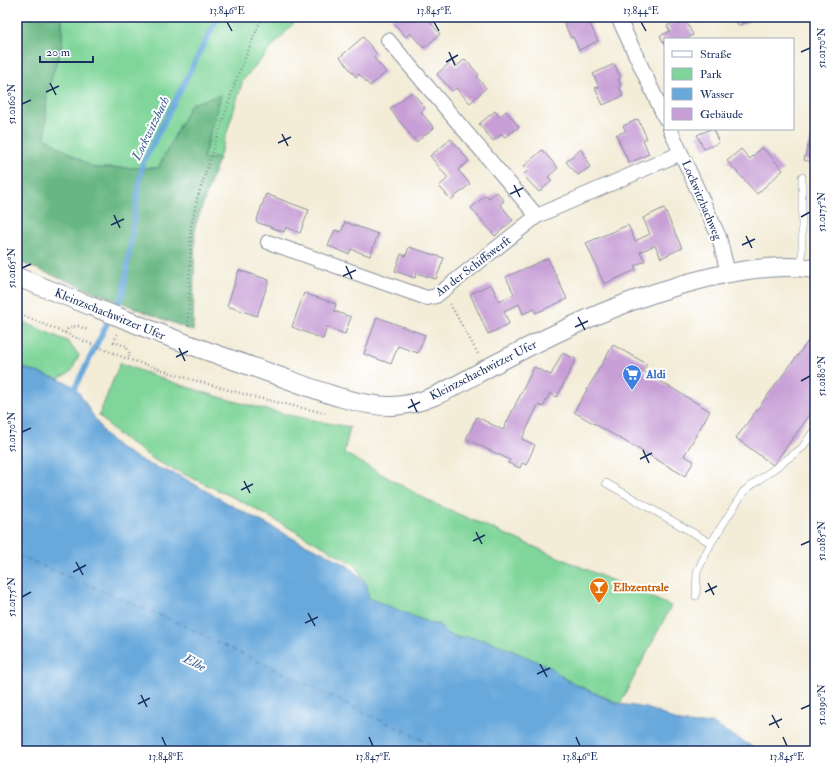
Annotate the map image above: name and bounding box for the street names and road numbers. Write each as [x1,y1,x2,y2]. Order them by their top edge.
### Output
street label: Lockwitzbachweg [678,158,726,243]
street label: An der Schiffswerft [432,233,514,300]
street label: Kleinzschachwitzer Ufer [52,285,168,344]
street label: Kleinzschachwitzer Ufer [427,337,540,404]

